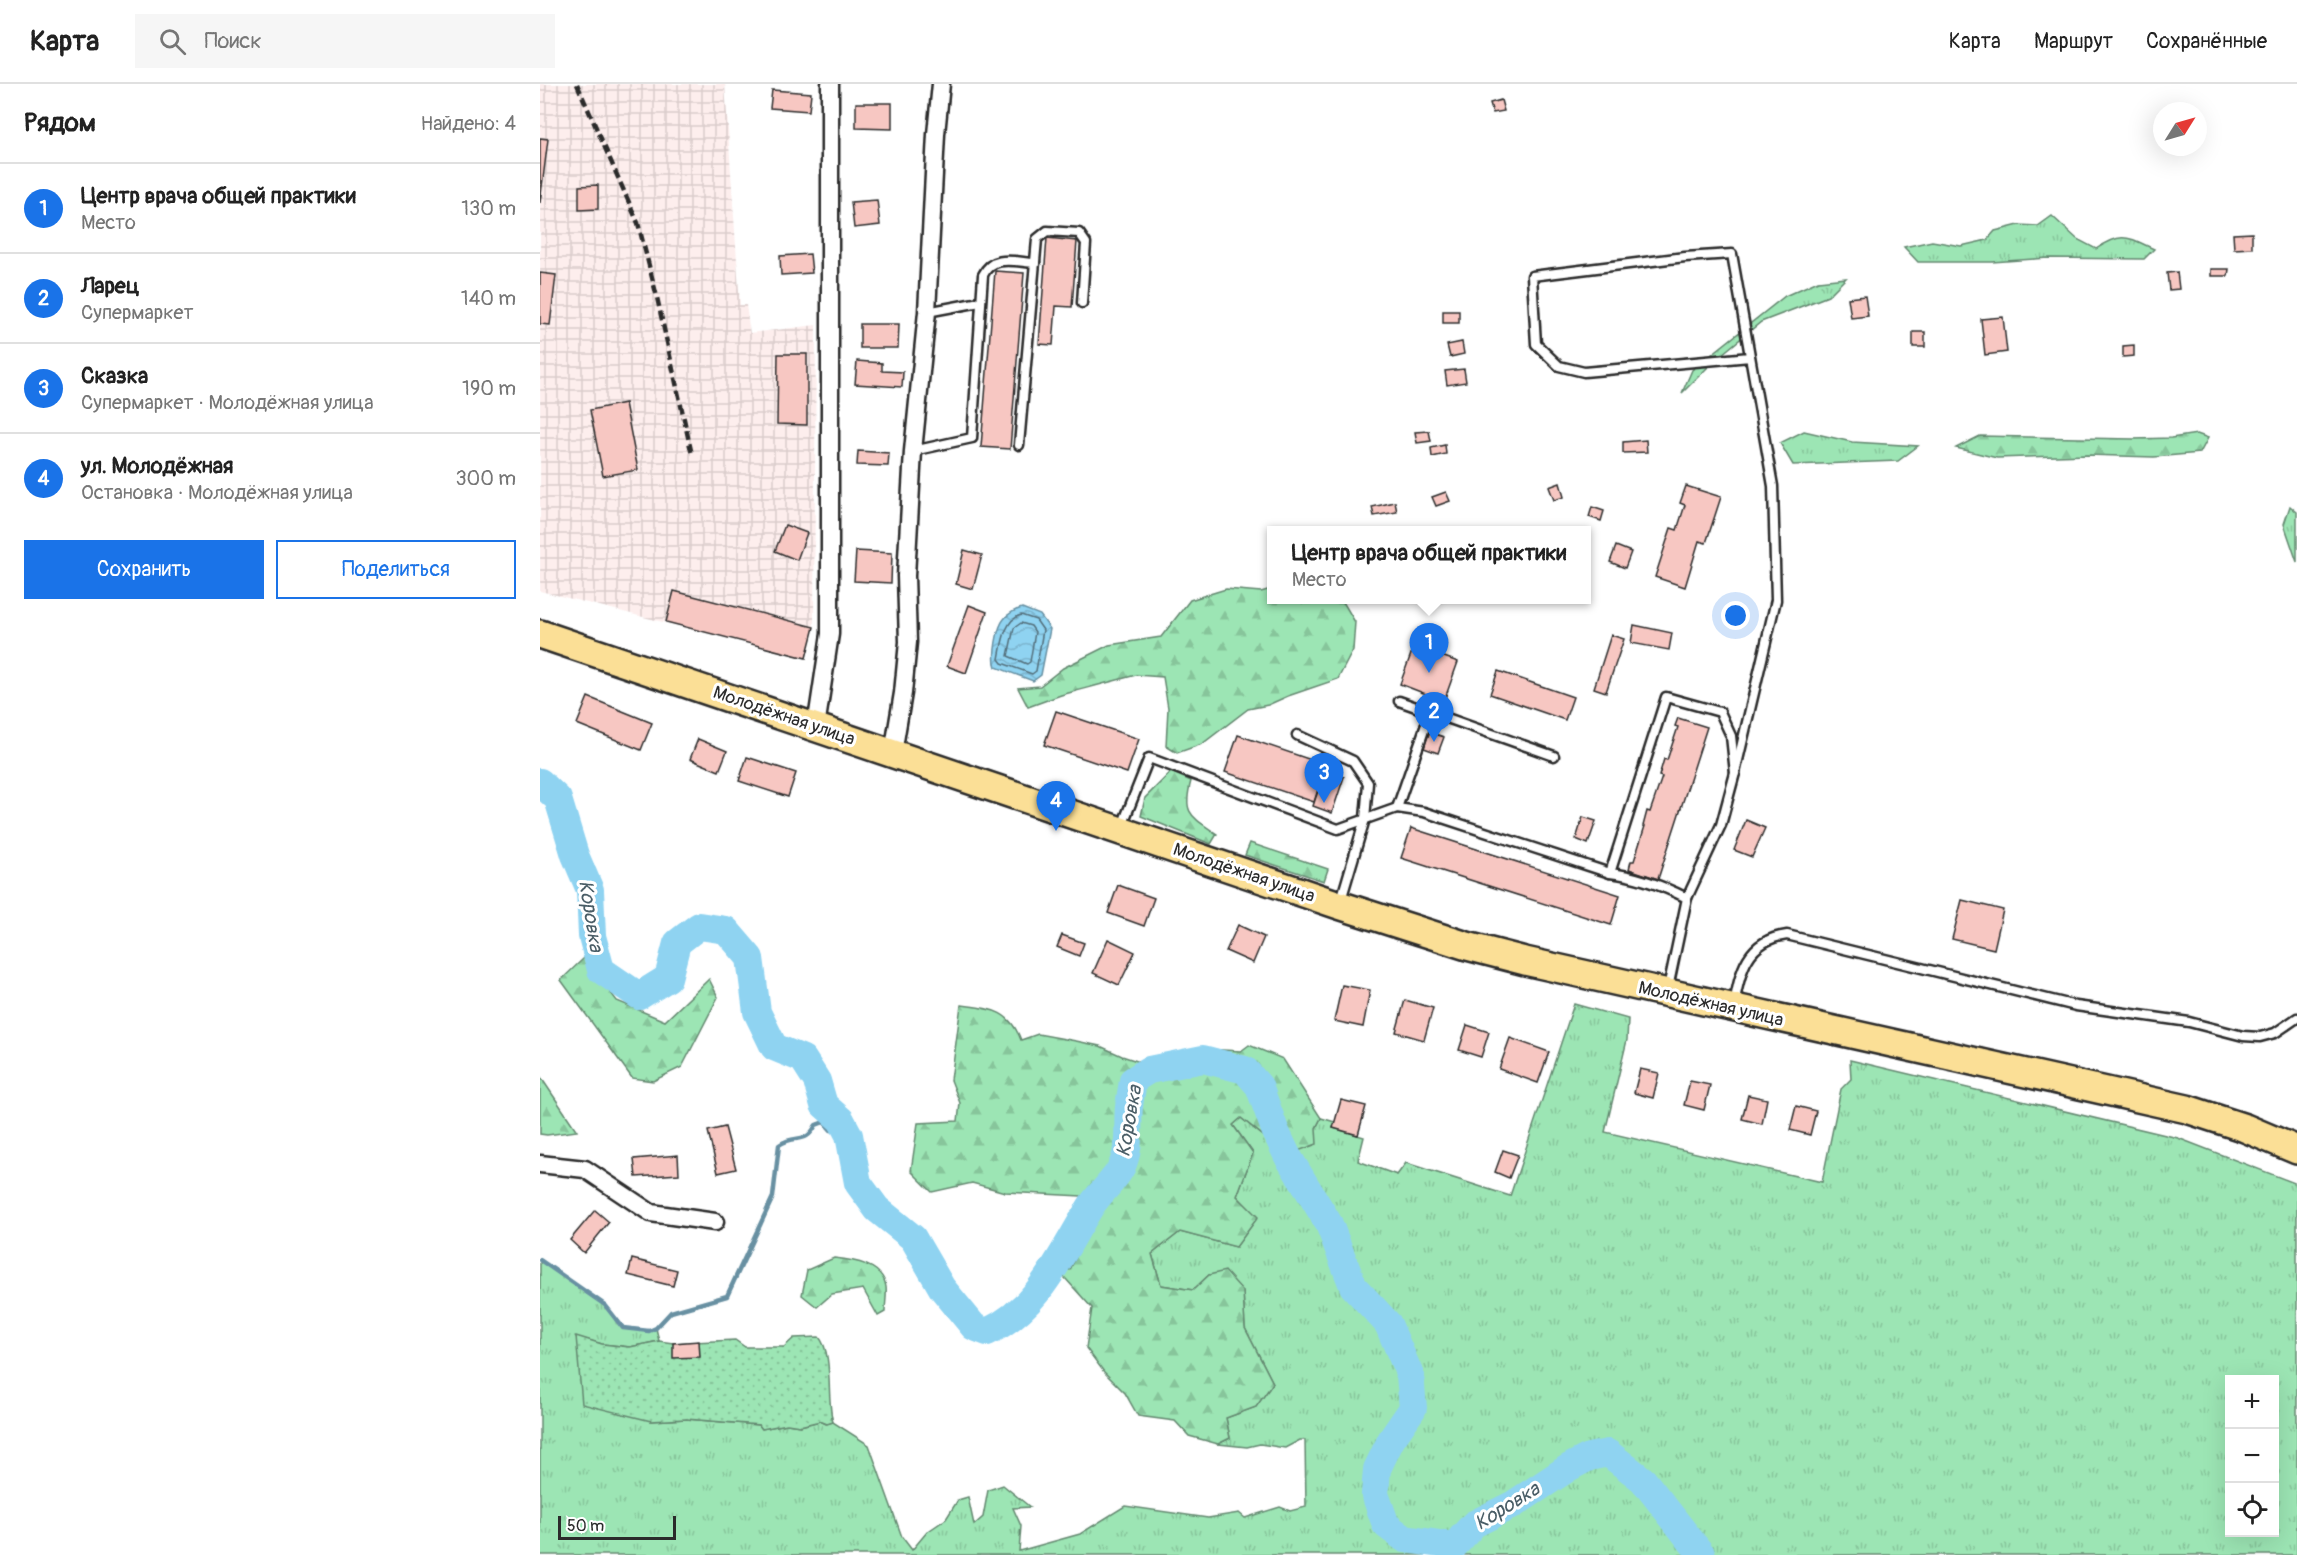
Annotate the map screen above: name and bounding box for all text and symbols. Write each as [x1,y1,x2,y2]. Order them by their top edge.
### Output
search box [135,14,555,68]
text: Карта [30,24,99,59]
icon: search [156,25,189,58]
text: Поиск [204,27,262,55]
text: Карта [1949,28,2001,55]
text: Маршрут [2034,28,2113,55]
text: Сохранённые [2146,28,2267,55]
north arrow [2153,102,2207,156]
text: Рядом [24,107,96,139]
text: Найдено: 4 [421,111,516,136]
text: Центр врача общей практики [81,182,356,210]
text: 1 [40,196,47,221]
text: 130 m [461,196,516,221]
text: Место [81,210,136,235]
text: Ларец [81,272,139,300]
text: 2 [38,286,49,311]
text: 140 m [461,286,516,311]
text: Супермаркет [81,300,193,325]
text: Сказка [81,362,148,390]
text: 3 [38,376,49,401]
text: 190 m [462,376,516,401]
text: Супермаркет · Молодёжная улица [81,390,373,415]
text: ул. Молодёжная [81,452,233,480]
text: 4 [38,466,49,491]
text: 300 m [455,466,516,491]
text: Остановка · Молодёжная улица [81,480,353,505]
popup [1267,526,1591,604]
text: Центр врача общей практики [1292,539,1566,567]
button: Сохранить [24,540,264,599]
button: Поделиться [276,540,516,599]
text: Место [1292,567,1346,592]
your location [1721,601,1750,630]
pin: 1 [1410,624,1448,673]
street label: Молодёжная улица [710,681,858,751]
pin: 2 [1414,692,1454,742]
pin: 3 [1304,754,1344,803]
pin: 4 [1036,782,1076,831]
street label: Молодёжная улица [1170,838,1318,908]
water label: Коровка [573,879,609,955]
street label: Молодёжная улица [1636,976,1786,1032]
water label: Коровка [1110,1082,1148,1159]
map controls [2225,1375,2279,1537]
button: + [2225,1375,2279,1429]
button: − [2225,1429,2279,1483]
water label: Коровка [1470,1475,1546,1536]
button: locate [2225,1483,2279,1537]
scale bar [558,1513,676,1540]
text: 50 m [567,1516,604,1536]

